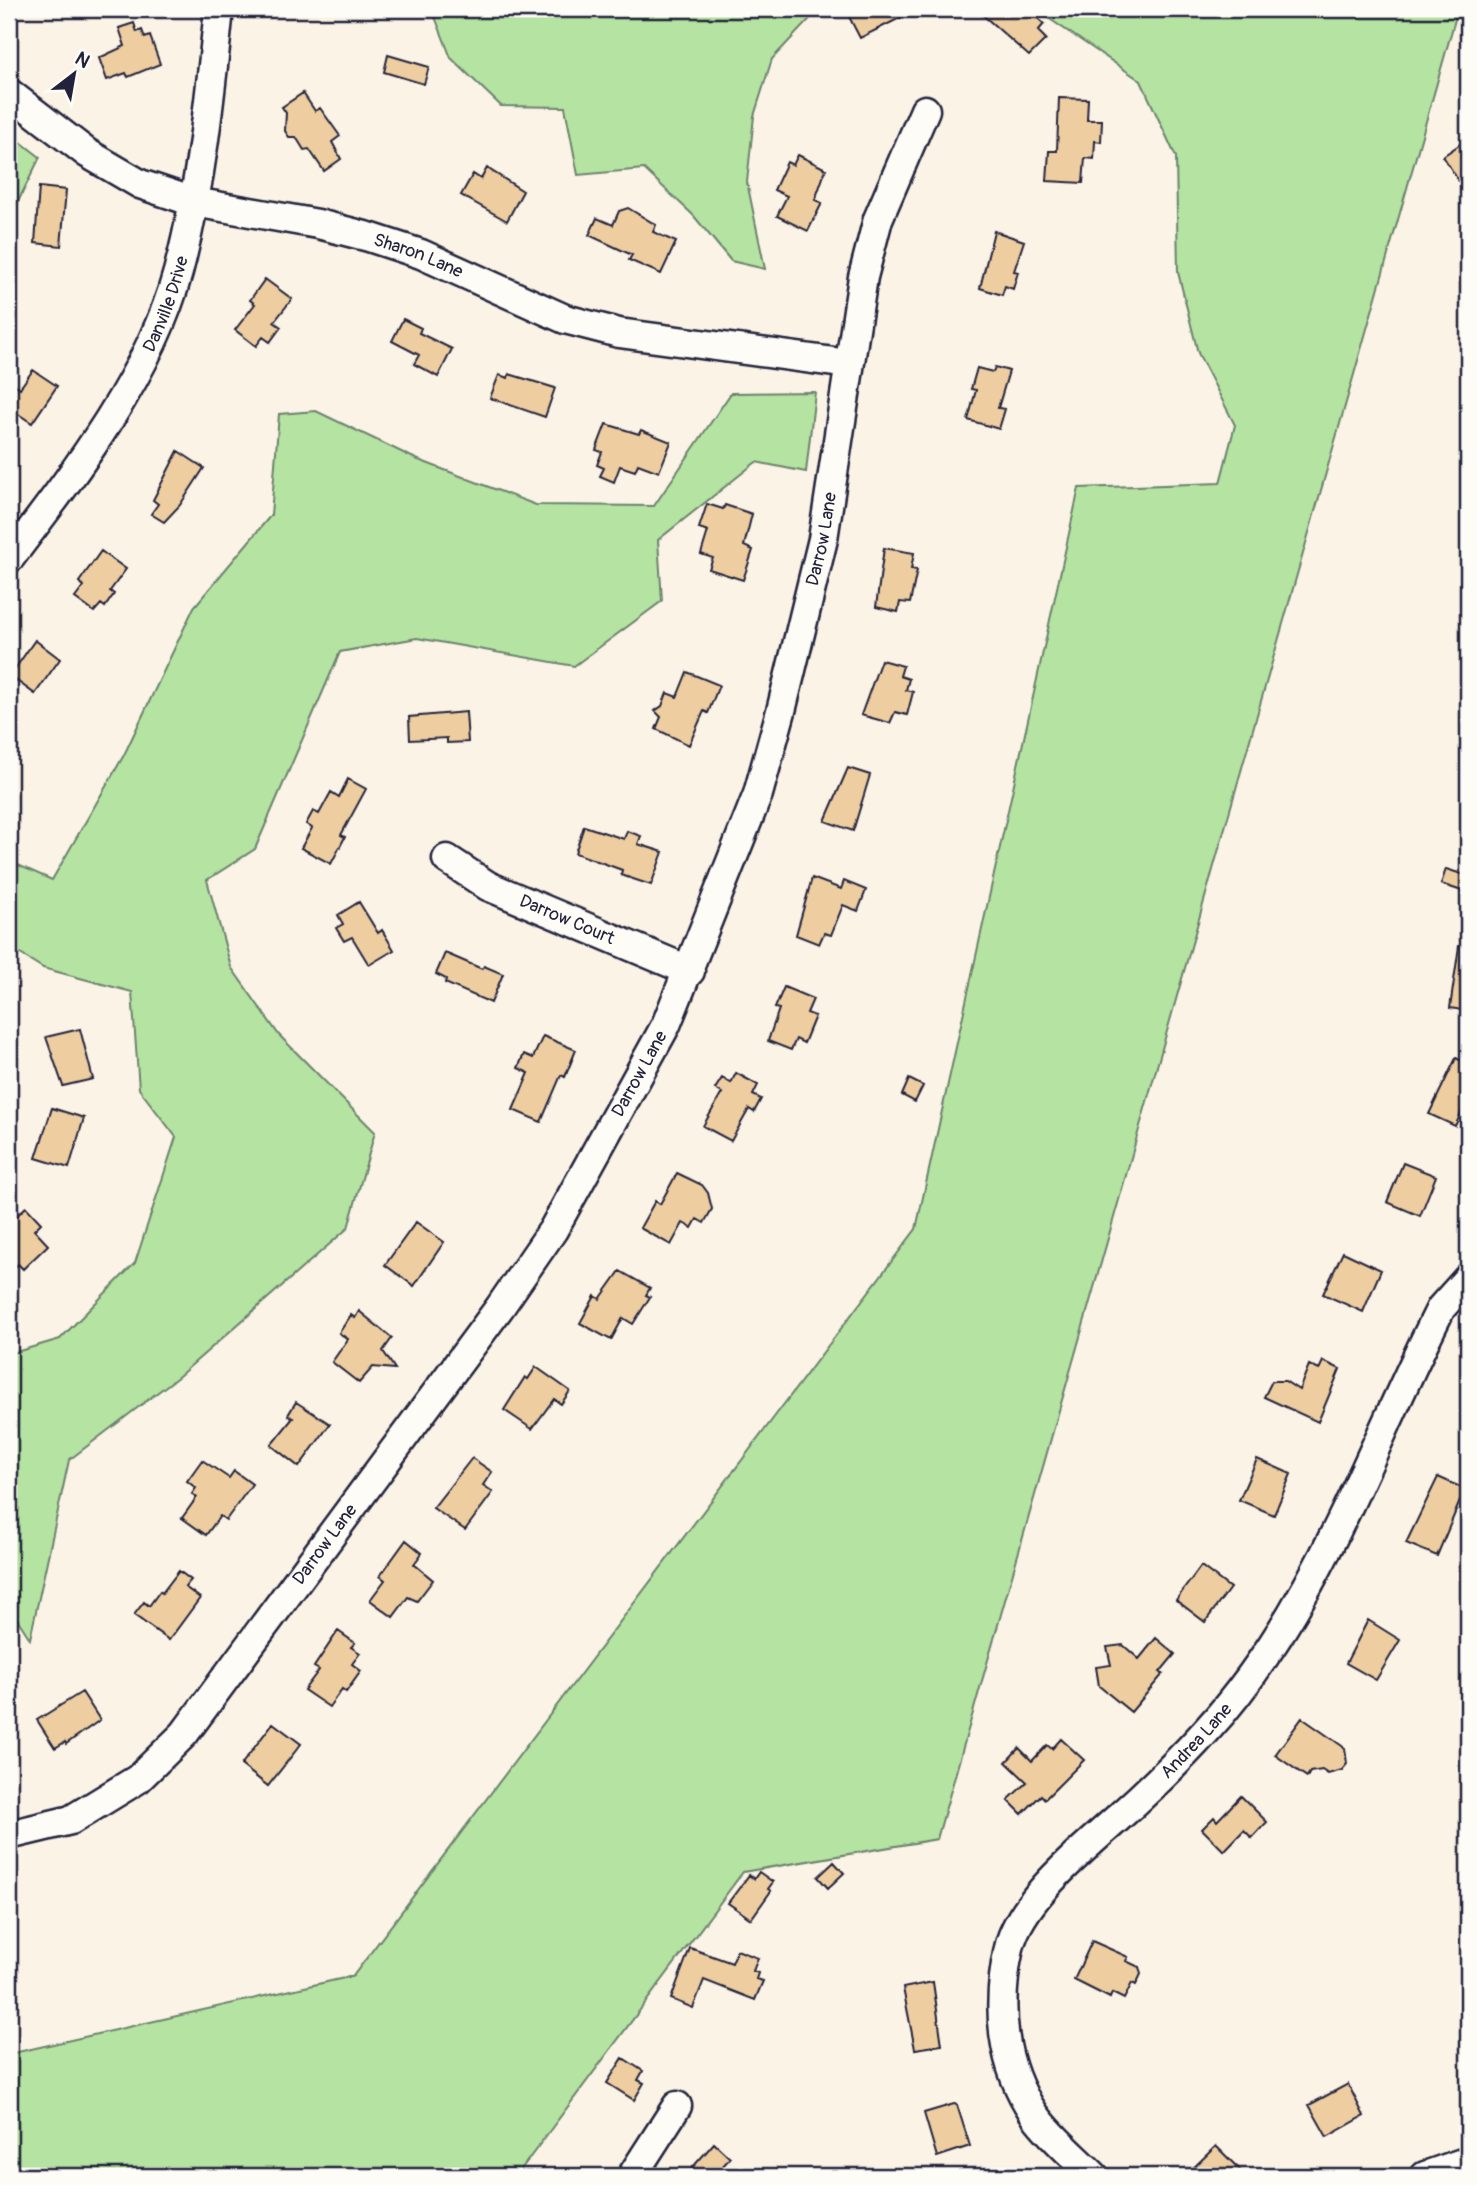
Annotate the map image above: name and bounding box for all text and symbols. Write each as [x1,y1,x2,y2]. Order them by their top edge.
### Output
north arrow [38,38,108,108]
text: N [71,47,94,74]
street label: Sharon Lane [371,228,467,283]
street label: Danville Drive [138,253,193,356]
street label: Darrow Lane [801,491,841,588]
street label: Darrow Court [516,889,619,950]
street label: Darrow Lane [606,1026,672,1121]
street label: Darrow Lane [287,1499,362,1589]
street label: Andrea Lane [1155,1698,1237,1783]

